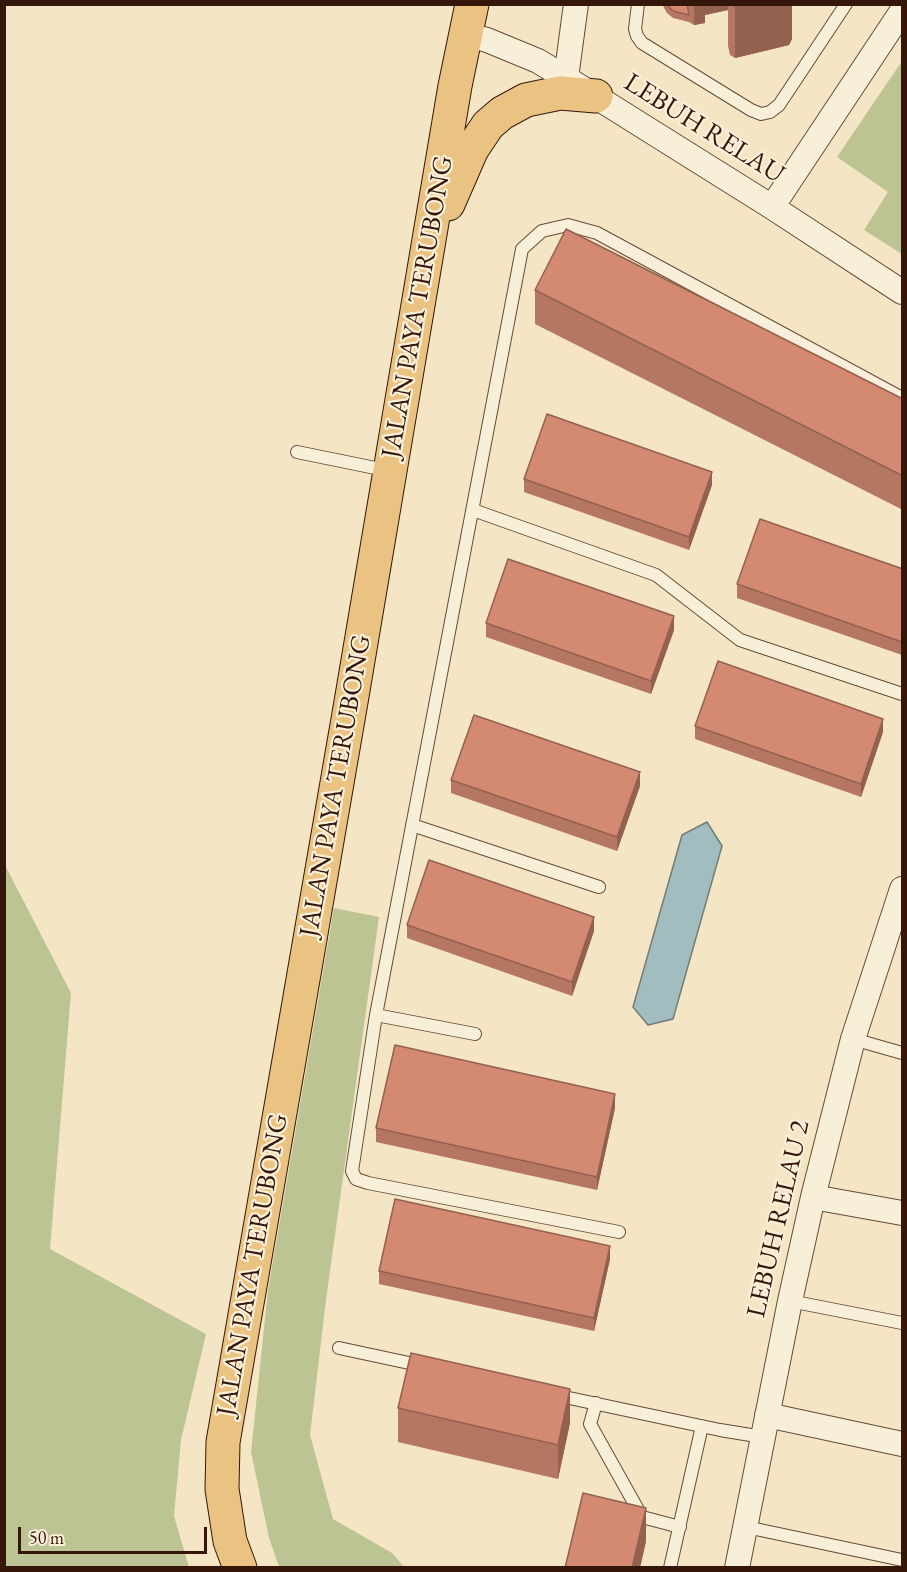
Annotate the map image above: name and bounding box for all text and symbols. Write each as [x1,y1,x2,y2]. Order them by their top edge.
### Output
street label: LEBUH RELAU [618,67,790,191]
street label: JALAN PAYA TERUBONG [375,153,461,461]
street label: JALAN PAYA TERUBONG [293,632,379,940]
street label: JALAN PAYA TERUBONG [210,1111,296,1419]
street label: LEBUH RELAU 2 [741,1117,817,1321]
scale bar [21,1515,210,1553]
text: 50 m [29,1526,64,1549]

